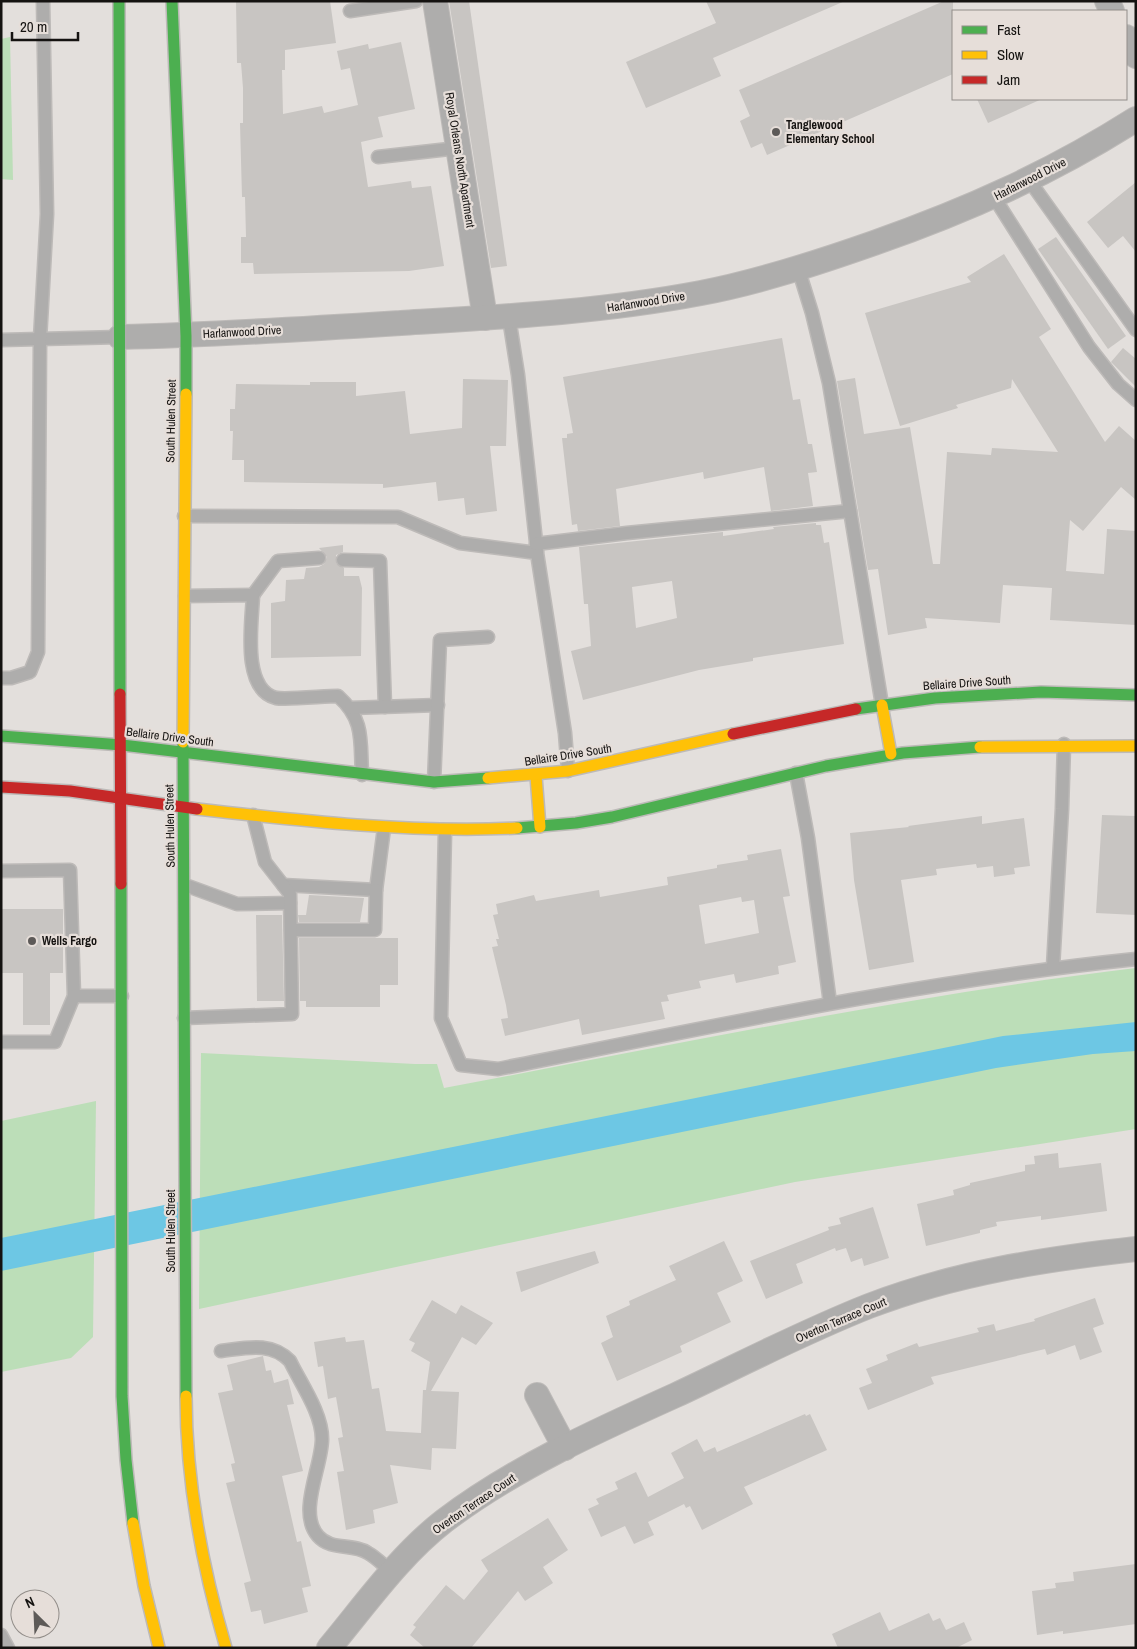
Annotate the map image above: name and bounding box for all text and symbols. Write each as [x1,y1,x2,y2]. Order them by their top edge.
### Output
scale bar [12,10,79,42]
legend [952,10,1127,100]
text: 20 m [20,16,47,37]
text: Fast [997,19,1021,40]
text: Slow [997,44,1024,65]
text: Jam [997,69,1020,90]
street label: Royal Orleans North Apartment [441,91,479,229]
place label: Tanglewood Elementary School [786,117,875,147]
marker: Tanglewood Elementary School [770,126,782,138]
street label: Harlanwood Drive [991,154,1069,204]
street label: Harlanwood Drive [606,288,686,316]
street label: Harlanwood Drive [202,322,282,342]
street label: South Hulen Street [162,379,180,463]
street label: Bellaire Drive South [923,672,1011,694]
street label: Bellaire Drive South [125,724,215,750]
street label: Bellaire Drive South [523,740,613,770]
street label: South Hulen Street [161,784,179,868]
place label: Wells Fargo [42,933,97,949]
marker: Wells Fargo [26,935,38,947]
street label: South Hulen Street [163,1189,179,1273]
street label: Overton Terrace Court [793,1294,889,1346]
street label: Overton Terrace Court [429,1470,519,1538]
north arrow [10,1589,60,1639]
text: N [22,1592,37,1612]

